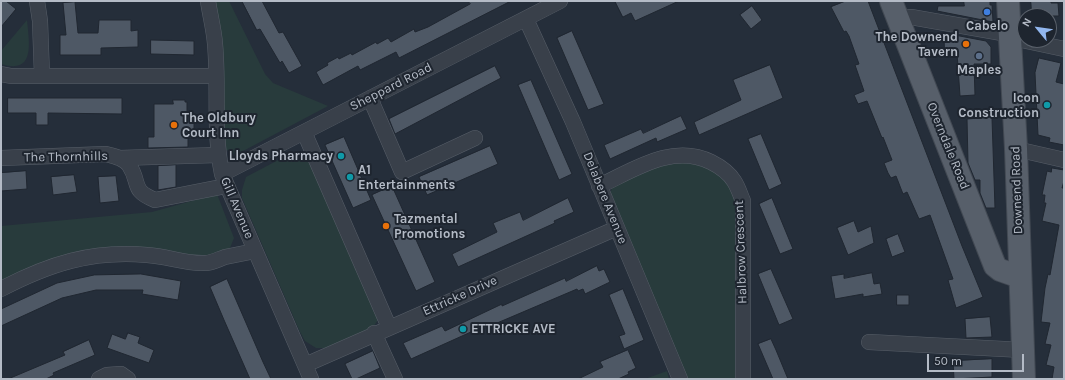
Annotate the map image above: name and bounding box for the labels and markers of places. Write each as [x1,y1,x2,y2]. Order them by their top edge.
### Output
marker: Cabelo [982,7,992,17]
place label: Cabelo [966,18,1008,34]
place label: The Downend Tavern [876,29,958,60]
marker: The Downend Tavern [961,39,971,49]
marker: Maples [974,51,984,61]
place label: Maples [957,62,1001,78]
place label: Icon Construction [958,90,1039,121]
marker: Icon Construction [1042,100,1052,110]
place label: The Oldbury Court Inn [182,110,256,141]
marker: The Oldbury Court Inn [169,120,179,130]
place label: Lloyds Pharmacy [229,148,333,164]
marker: Lloyds Pharmacy [336,151,346,161]
place label: A1 Entertainments [358,162,455,193]
marker: A1 Entertainments [345,172,355,182]
place label: Tazmental Promotions [394,211,465,242]
marker: Tazmental Promotions [381,221,391,231]
place label: ETTRICKE AVE [471,321,556,337]
marker: ETTRICKE AVE [458,324,468,334]

